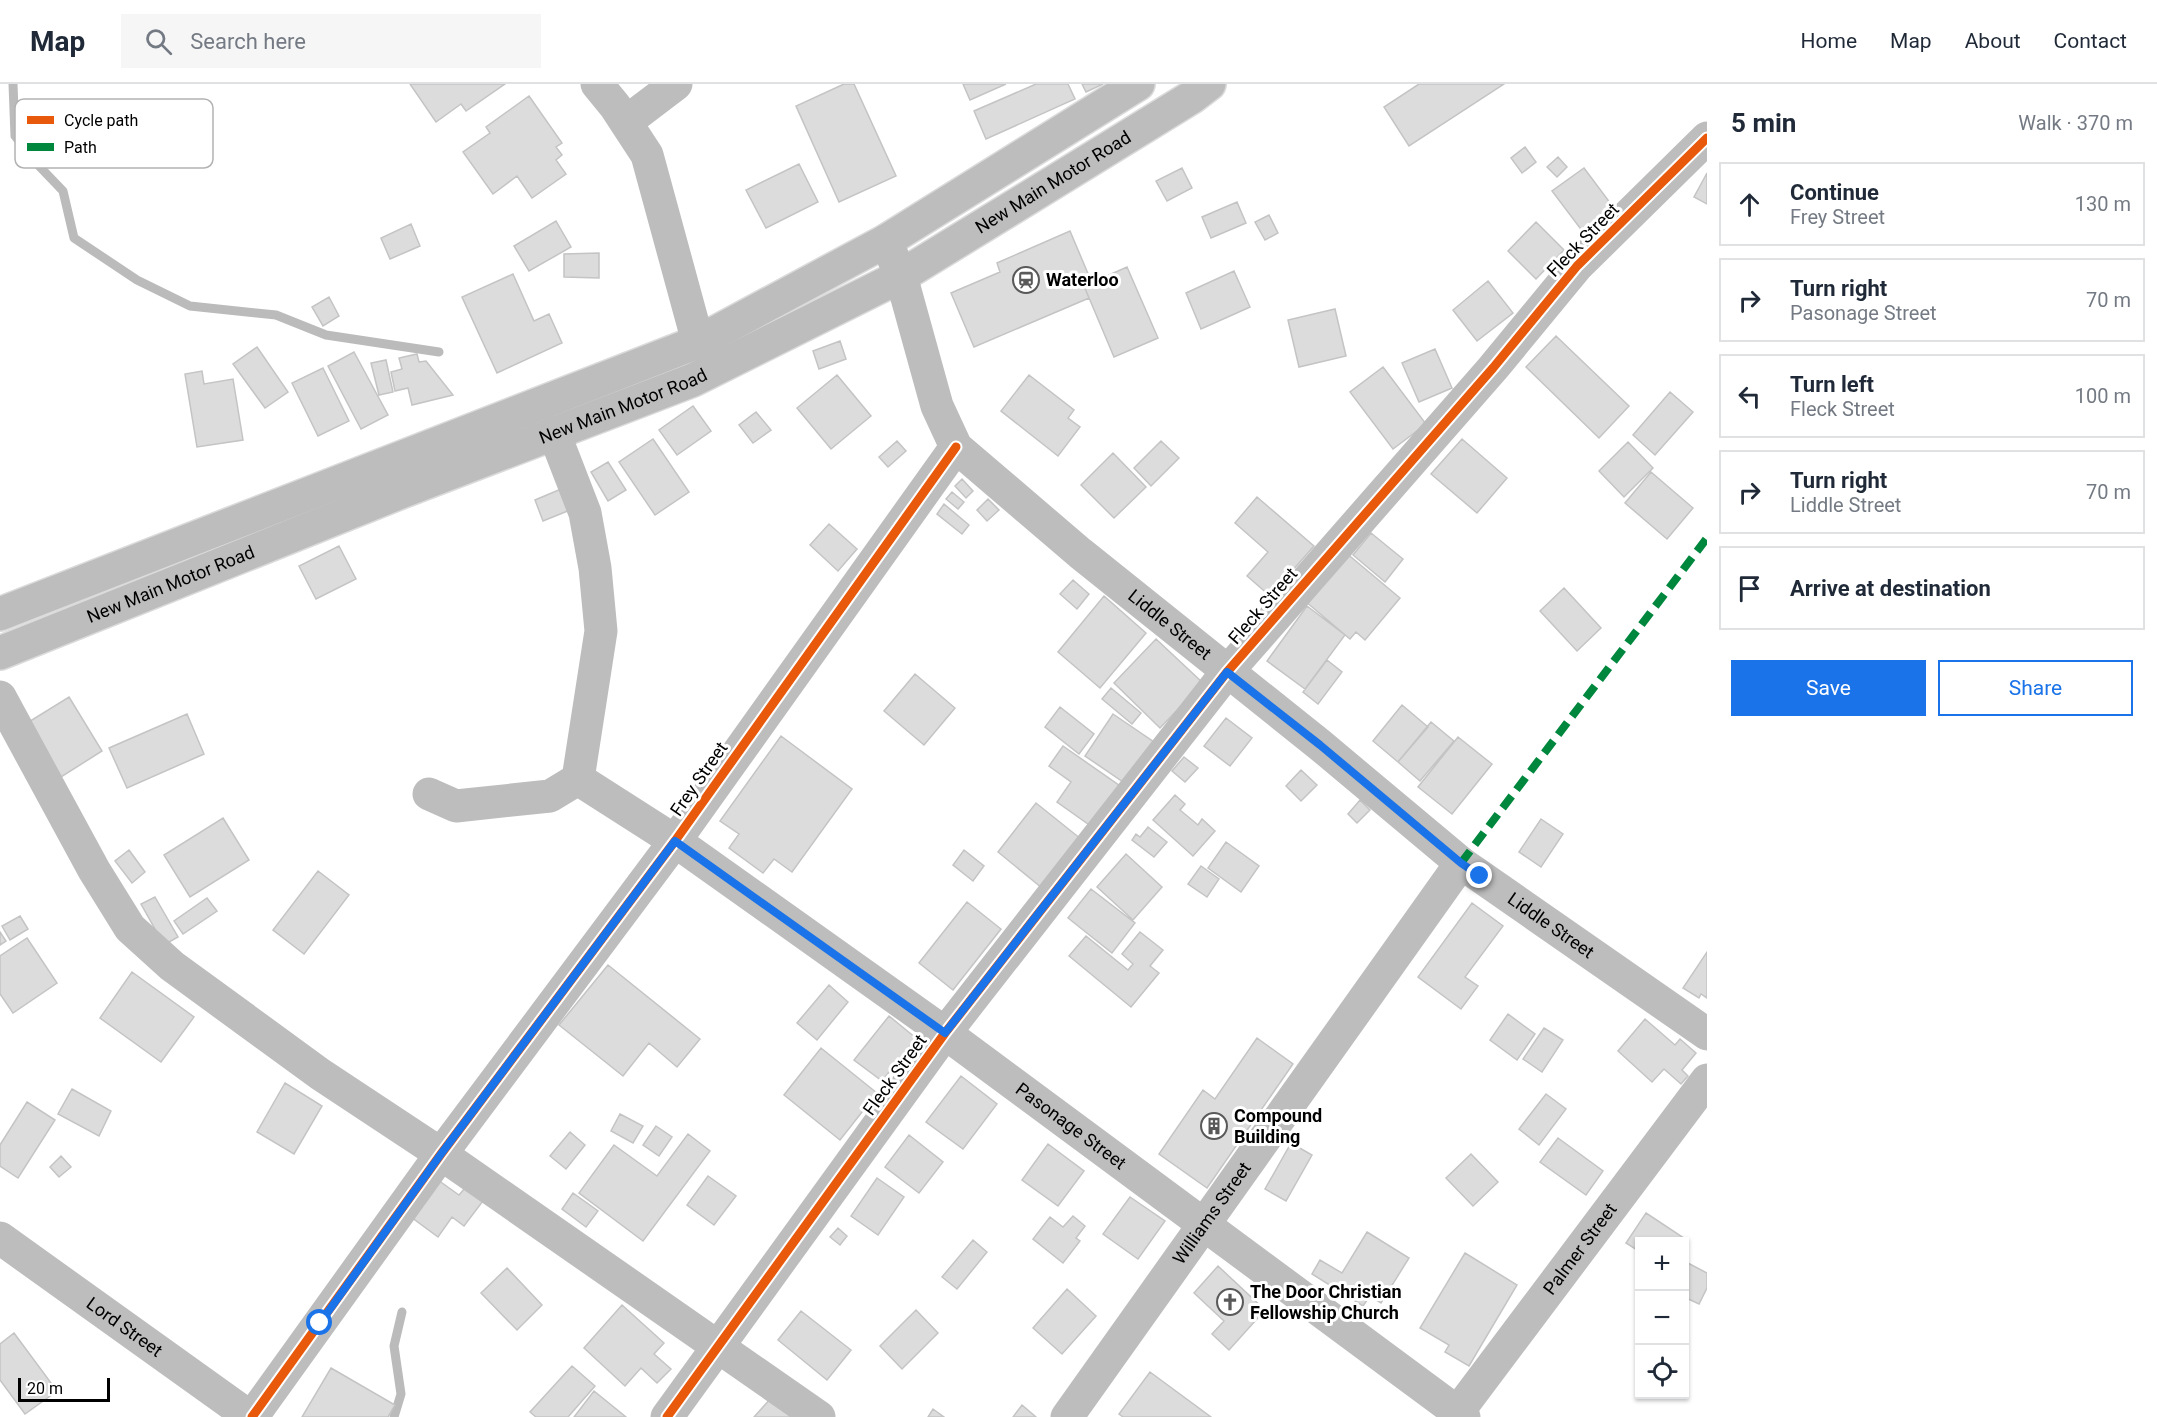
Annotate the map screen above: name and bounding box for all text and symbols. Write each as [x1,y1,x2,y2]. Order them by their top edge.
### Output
search box [121,14,541,68]
text: Map [30,25,85,58]
icon: search [142,25,175,58]
text: Search here [190,29,306,54]
text: Home [1801,29,1857,53]
text: Map [1890,29,1932,53]
text: About [1965,29,2021,53]
text: Contact [2054,29,2127,53]
legend [15,99,213,168]
text: 5 min [1731,108,1796,138]
text: Cycle path [64,111,138,130]
text: Walk · 370 m [2018,111,2133,135]
street label: New Main Motor Road [971,126,1134,238]
text: Path [64,138,97,157]
text: Continue [1790,180,1879,205]
icon: ahead [1733,188,1766,221]
text: 130 m [2075,192,2131,216]
street label: Fleck Street [1542,198,1623,281]
text: Frey Street [1790,205,1885,229]
station icon: Waterloo [1011,265,1041,295]
place label: Waterloo [1046,269,1119,290]
text: Turn right [1790,276,1887,301]
icon: right [1733,284,1766,317]
text: 70 m [2086,288,2131,312]
text: Pasonage Street [1790,301,1937,325]
street label: New Main Motor Road [536,364,710,448]
text: Turn left [1790,372,1874,397]
icon: left [1733,380,1766,413]
text: 100 m [2075,384,2131,408]
text: Fleck Street [1790,397,1895,421]
text: Turn right [1790,468,1887,493]
icon: right [1733,476,1766,509]
text: 70 m [2086,480,2131,504]
text: Liddle Street [1790,493,1901,517]
street label: New Main Motor Road [84,541,257,627]
street label: Fleck Street [1224,563,1302,648]
icon: arrive [1733,572,1766,605]
text: Arrive at destination [1790,576,1991,601]
street label: Liddle Street [1124,585,1216,664]
button: Save [1731,660,1926,716]
button: Share [1938,660,2133,716]
street label: Frey Street [665,738,732,820]
route end [1466,862,1492,888]
street label: Liddle Street [1504,888,1598,962]
street label: Fleck Street [858,1030,931,1119]
street label: Pasonage Street [1012,1078,1131,1173]
place label: Compound Building [1234,1105,1322,1147]
building icon: Compound Building [1199,1111,1229,1141]
street label: Williams Street [1168,1158,1255,1268]
street label: Palmer Street [1539,1199,1621,1299]
map controls [1635,1237,1689,1399]
button: + [1635,1237,1689,1291]
place label: The Door Christian Fellowship Church [1250,1281,1402,1323]
church icon: The Door Christian Fellowship Church [1215,1287,1245,1317]
button: − [1635,1291,1689,1345]
street label: Lord Street [83,1293,167,1361]
route start [306,1309,332,1335]
button: locate [1635,1345,1689,1399]
scale bar [18,1375,110,1402]
text: 20 m [27,1379,63,1398]

